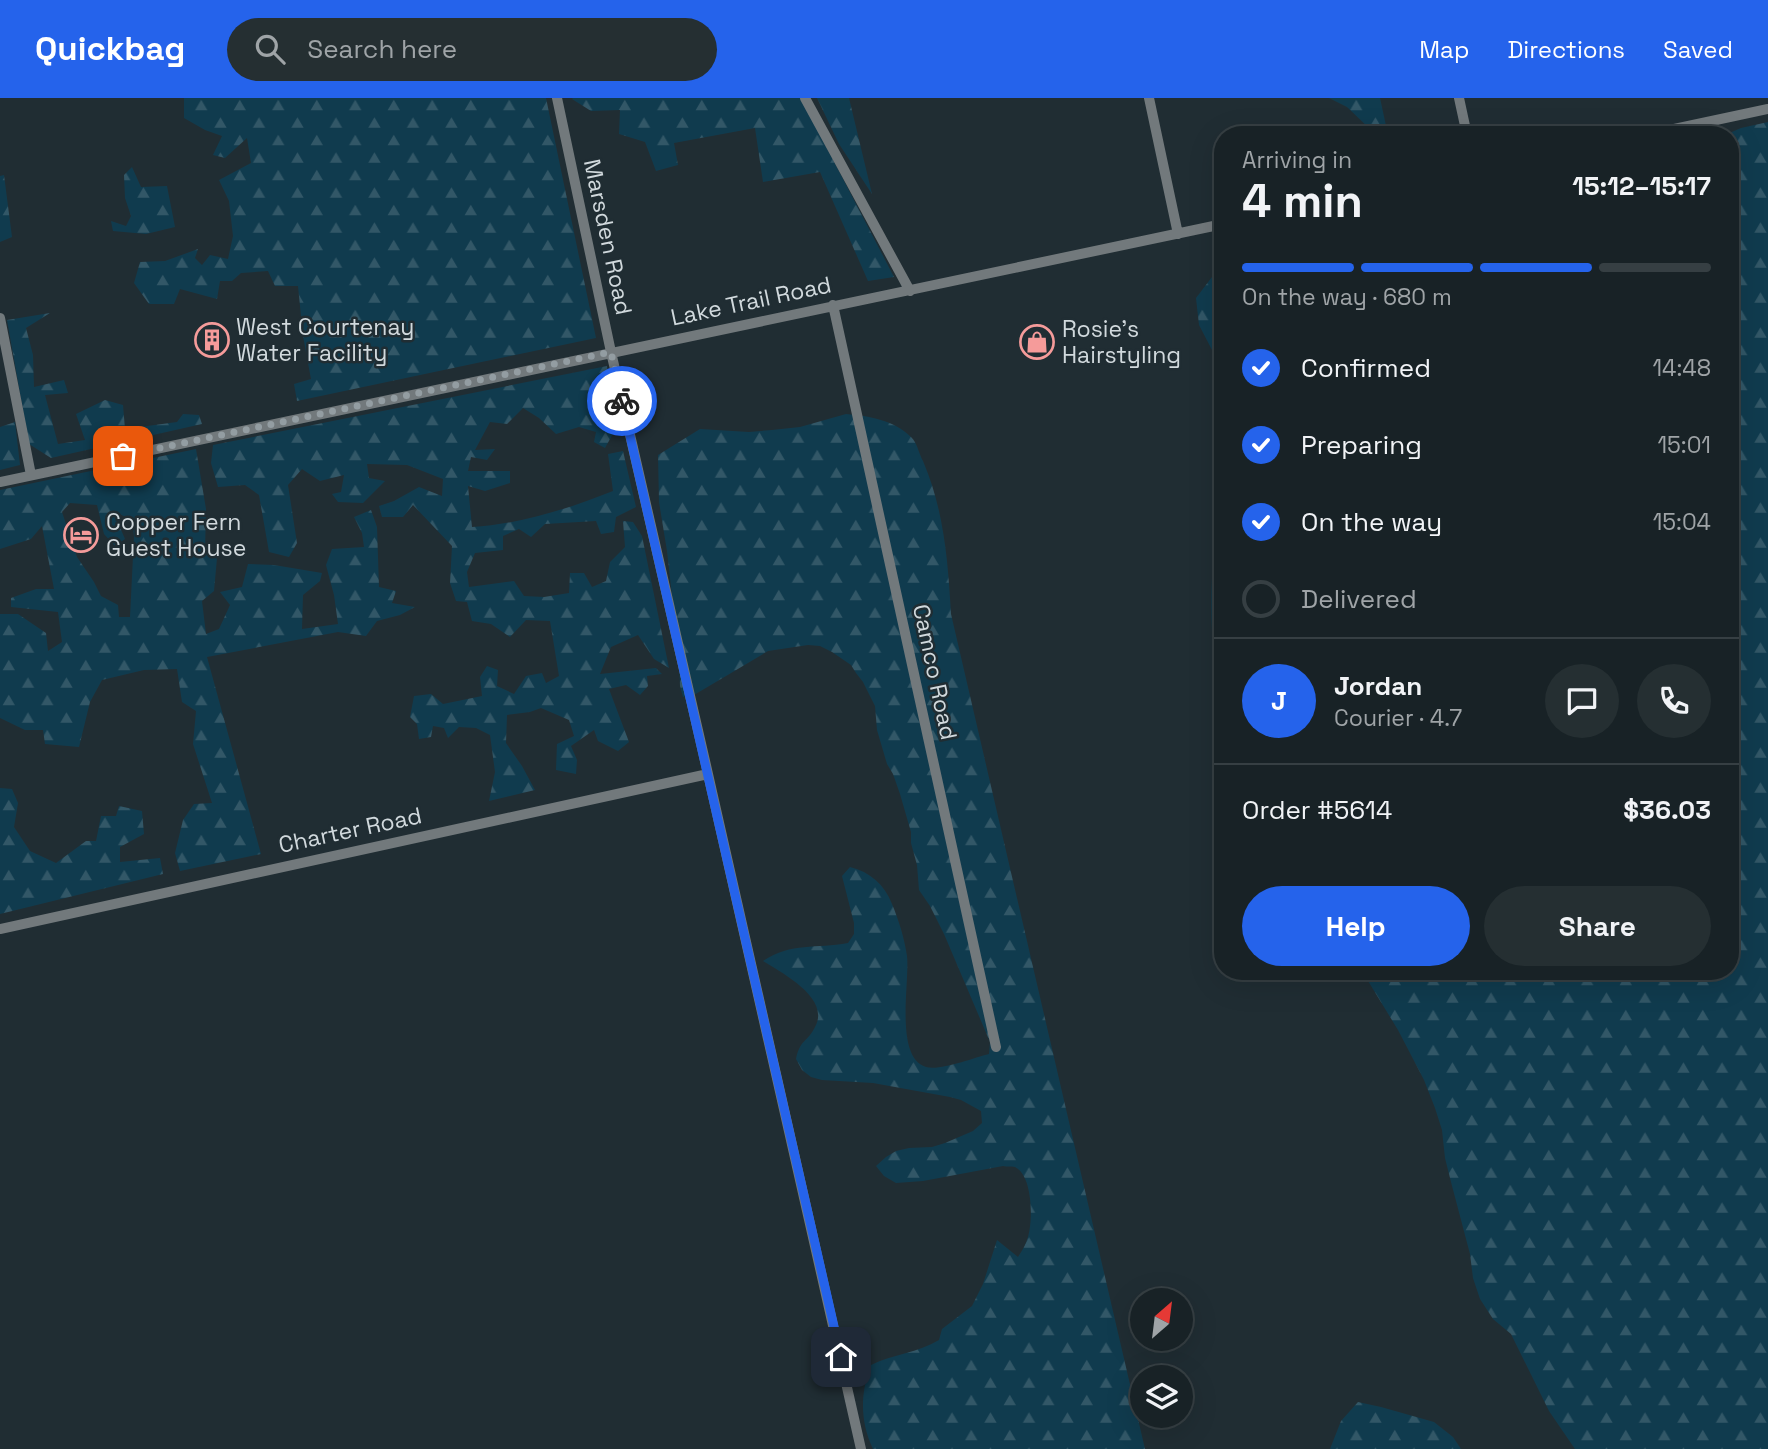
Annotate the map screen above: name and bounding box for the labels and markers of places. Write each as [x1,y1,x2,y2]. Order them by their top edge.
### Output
place label: West Courtenay Water Facility [236,312,414,368]
place label: Rosie's Hairstyling [1062,314,1181,370]
building icon: West Courtenay Water Facility [193,321,231,359]
shop icon: Rosie's Hairstyling [1018,323,1056,361]
pin [93,426,153,486]
place label: Copper Fern Guest House [106,507,246,563]
hotel icon: Copper Fern Guest House [62,516,100,554]
pin [811,1327,871,1387]

